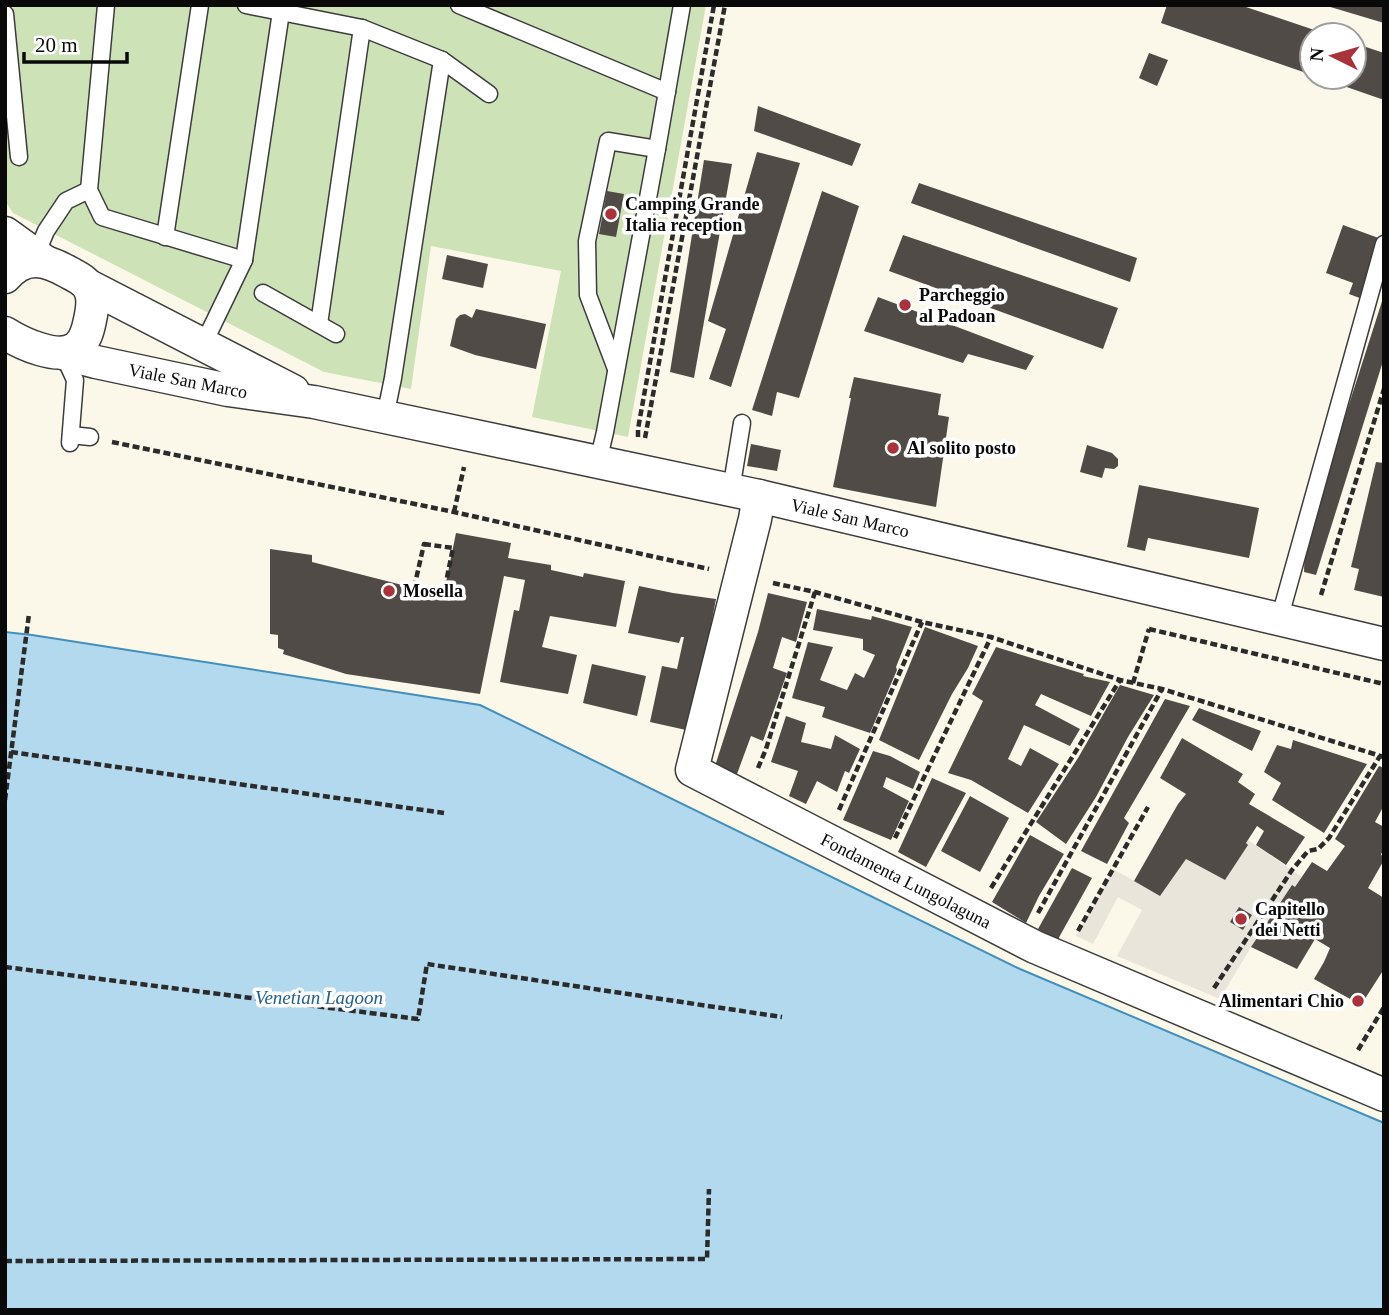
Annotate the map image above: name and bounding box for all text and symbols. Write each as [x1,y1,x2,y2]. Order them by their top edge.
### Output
scale bar [24,21,128,65]
north arrow [1298,21,1368,91]
text: 20 m [35,33,78,57]
text: N [1306,47,1328,62]
place label: Camping Grande Italia reception [625,194,760,235]
marker: Camping Grande Italia reception [603,206,619,222]
place label: Parcheggio al Padoan [919,285,1005,326]
marker: Parcheggio al Padoan [897,297,913,313]
street label: Viale San Marco [127,360,249,402]
place label: Al solito posto [907,438,1016,458]
marker: Al solito posto [885,440,901,456]
street label: Viale San Marco [789,495,911,541]
place label: Mosella [403,581,463,601]
marker: Mosella [381,583,397,599]
street label: Fondamenta Lungolaguna [817,829,995,933]
place label: Capitello dei Netti [1255,899,1325,940]
marker: Capitello dei Netti [1233,911,1249,927]
water label: Venetian Lagoon [255,987,383,1008]
place label: Alimentari Chio [1219,991,1344,1011]
marker: Alimentari Chio [1350,993,1366,1009]

